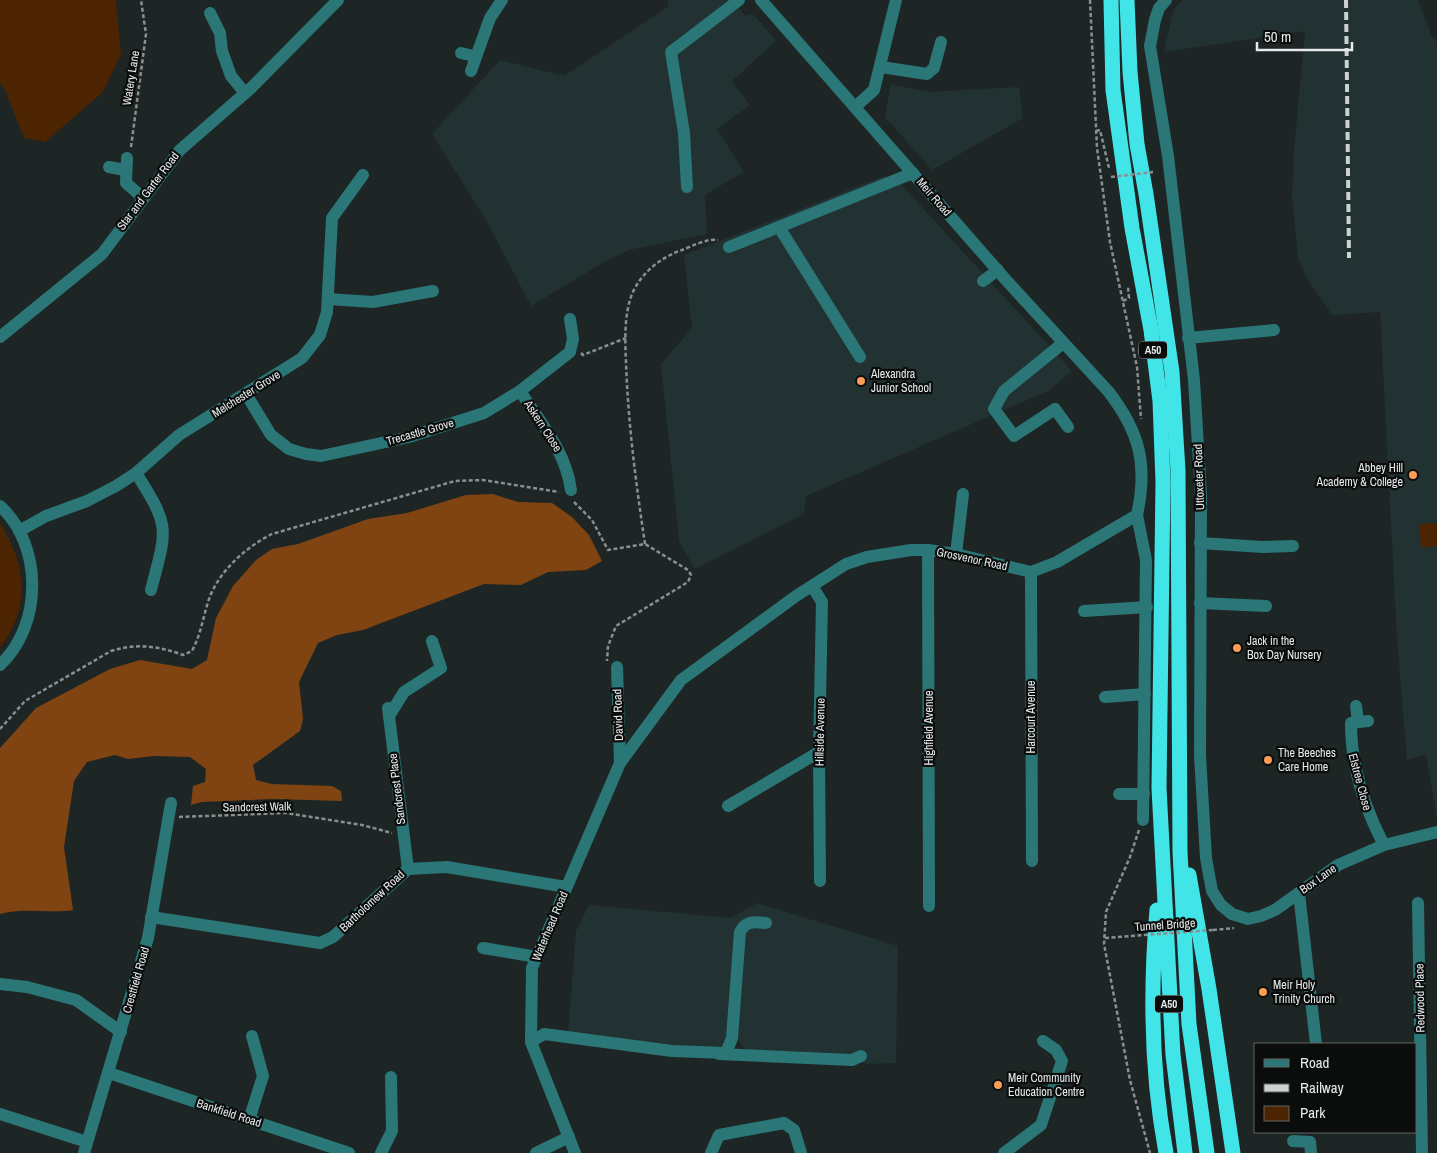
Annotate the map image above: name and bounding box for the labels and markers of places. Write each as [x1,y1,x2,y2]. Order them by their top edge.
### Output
place label: Alexandra Junior School [870,366,931,396]
marker: Alexandra Junior School [855,375,867,387]
place label: Abbey Hill Academy & College [1316,460,1403,490]
marker: Abbey Hill Academy & College [1407,469,1419,481]
place label: Jack in the Box Day Nursery [1247,633,1321,663]
marker: Jack in the Box Day Nursery [1231,642,1243,654]
place label: The Beeches Care Home [1278,745,1336,775]
marker: The Beeches Care Home [1262,754,1274,766]
place label: Meir Holy Trinity Church [1273,977,1335,1007]
marker: Meir Holy Trinity Church [1257,986,1269,998]
place label: Meir Community Education Centre [1008,1070,1085,1100]
marker: Meir Community Education Centre [992,1079,1004,1091]

